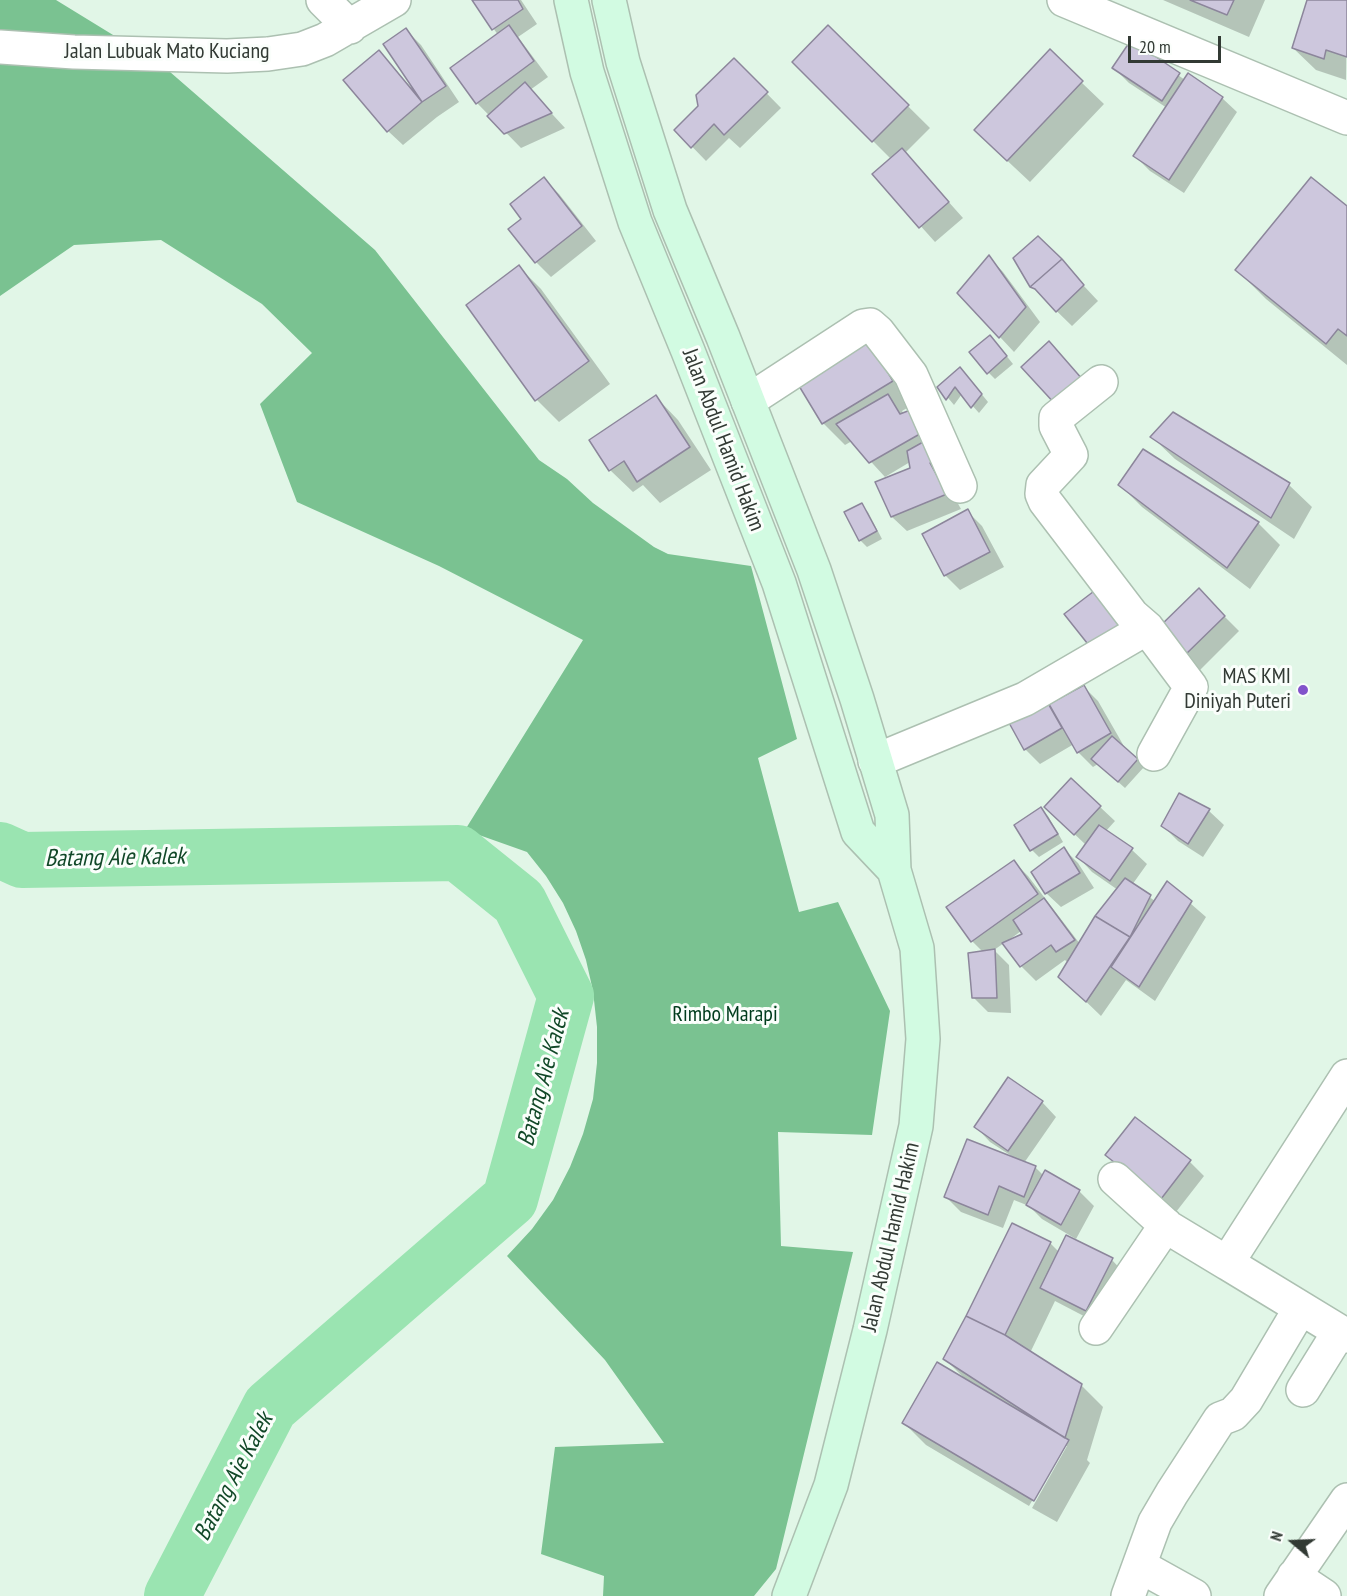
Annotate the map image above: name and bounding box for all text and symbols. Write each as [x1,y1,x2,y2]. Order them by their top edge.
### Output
scale bar [1131,24,1224,62]
text: 20 m [1139,35,1171,58]
street label: Jalan Lubuak Mato Kuciang [64,39,270,65]
street label: Jalan Abdul Hamid Hakim [676,345,770,535]
place label: MAS KMI Diniyah Puteri [1184,664,1291,716]
marker: MAS KMI Diniyah Puteri [1296,683,1310,697]
water label: Batang Aie Kalek [45,842,185,874]
park label: Rimbo Marapi [672,1002,778,1028]
water label: Batang Aie Kalek [512,1006,576,1150]
street label: Jalan Abdul Hamid Hakim [856,1140,926,1334]
water label: Batang Aie Kalek [188,1408,280,1546]
north arrow [1263,1512,1323,1572]
text: N [1265,1529,1287,1543]

